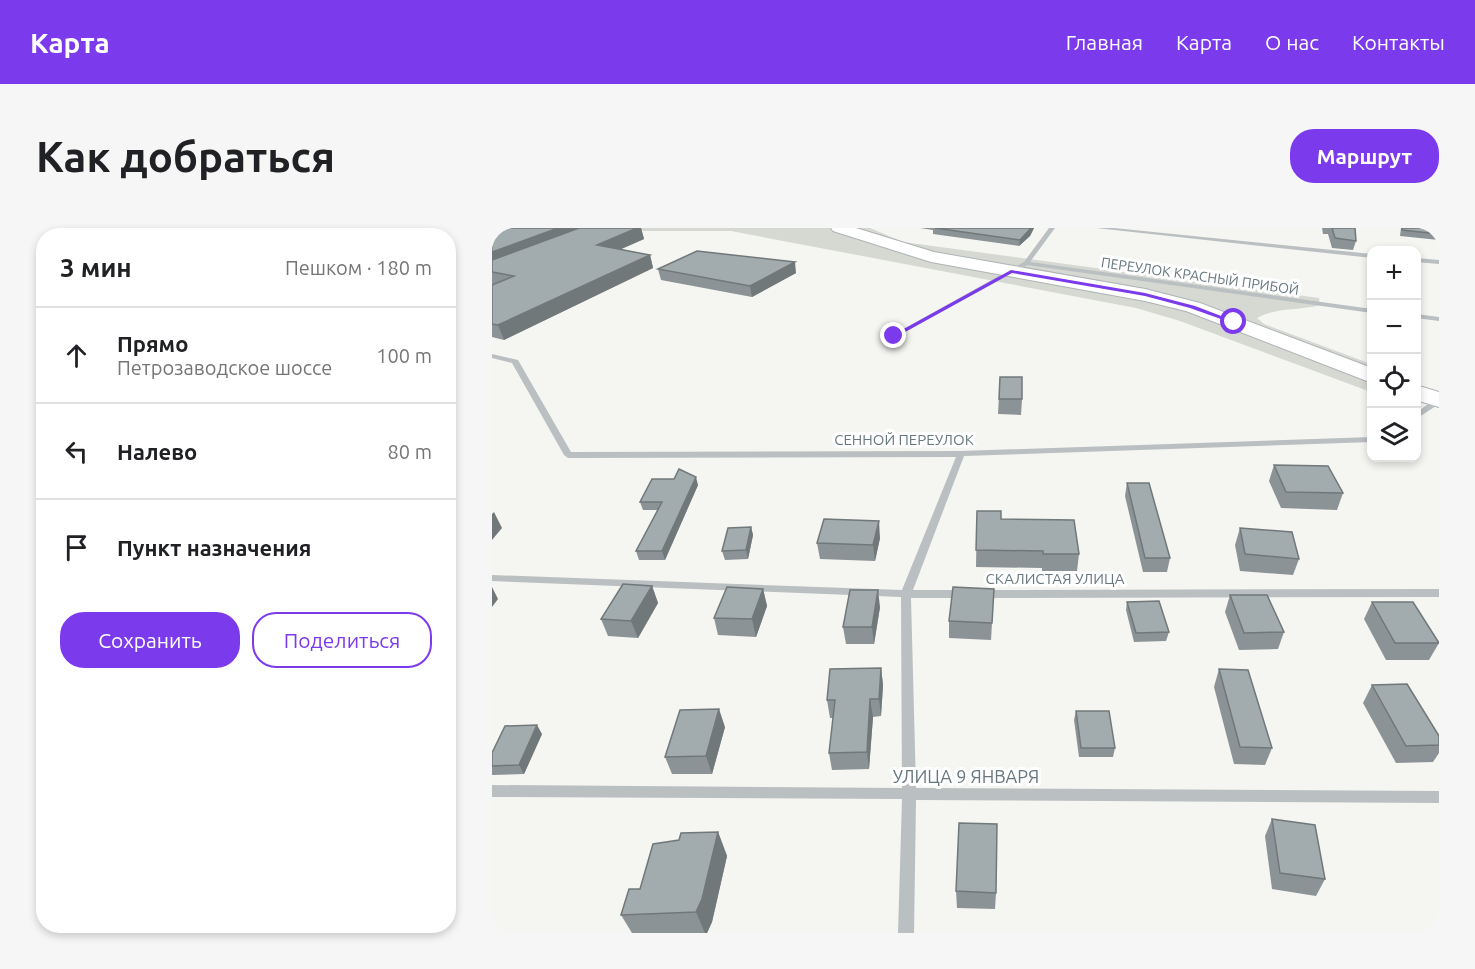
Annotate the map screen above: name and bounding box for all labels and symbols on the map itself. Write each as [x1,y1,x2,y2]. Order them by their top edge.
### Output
street label: ПЕРЕУЛОК КРАСНЫЙ ПРИБОЙ [1100,253,1300,298]
route start [1220,308,1246,334]
route end [880,322,906,348]
street label: СЕННОЙ ПЕРЕУЛОК [834,431,974,448]
street label: СКАЛИСТАЯ УЛИЦА [985,570,1125,587]
street label: УЛИЦА 9 ЯНВАРЯ [893,766,1039,786]

